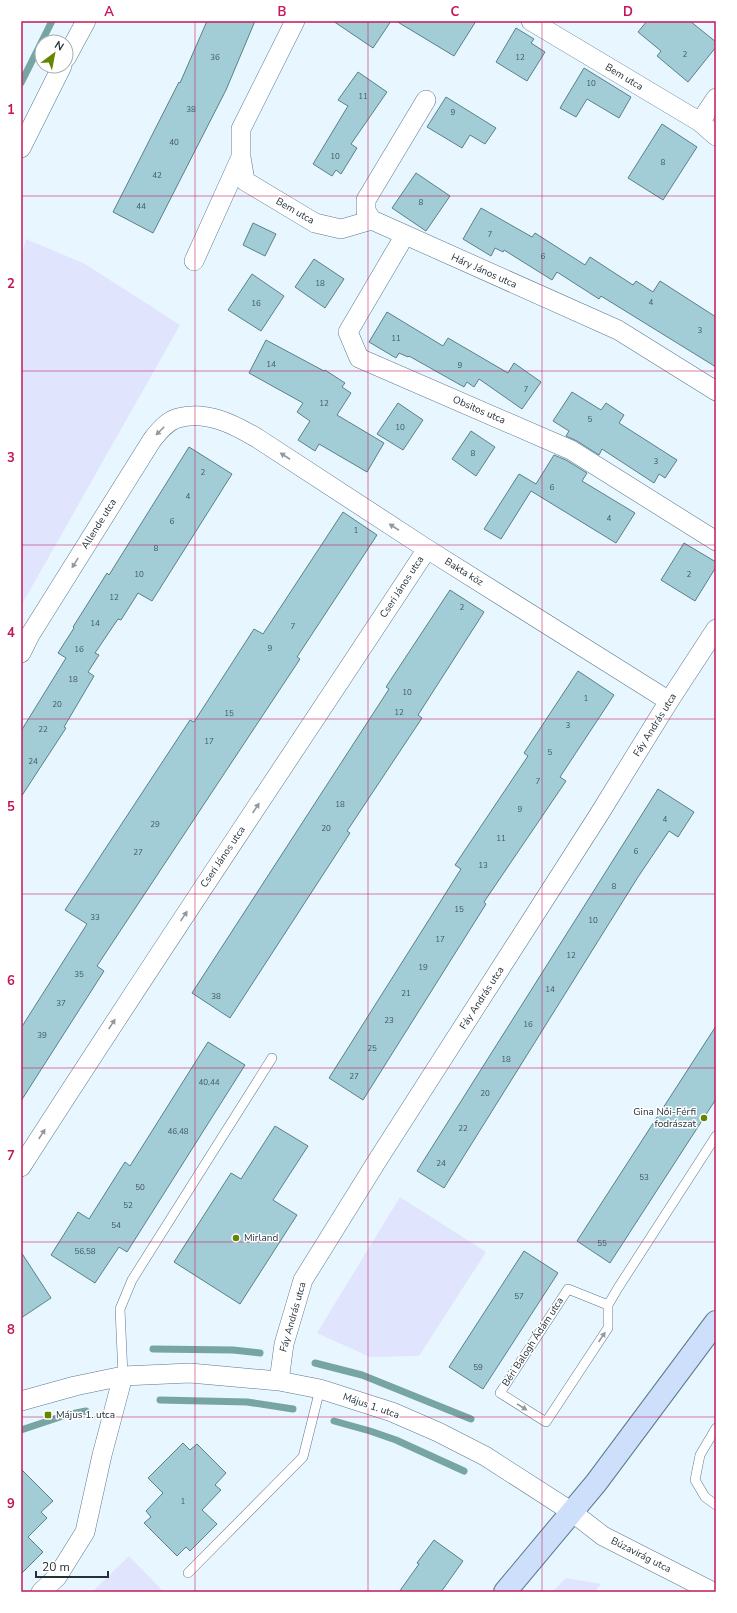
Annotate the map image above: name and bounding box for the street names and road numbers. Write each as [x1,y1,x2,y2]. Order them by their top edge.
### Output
street label: Bem utca [602,60,646,94]
street label: Bem utca [273,194,317,228]
street label: Háry János utca [449,250,519,292]
street label: Obsitos utca [450,393,508,427]
street label: Allende utca [78,496,120,552]
street label: Cseri János utca [377,553,427,621]
street label: Bakta köz [442,555,486,590]
street label: Fáy András utca [630,691,680,759]
street label: Cseri János utca [197,824,249,890]
street label: Fáy András utca [456,964,508,1032]
street label: Fáy András utca [276,1280,310,1354]
street label: Béri Balogh Ádám utca [499,1295,567,1389]
street label: Május 1. utca [341,1390,401,1422]
street label: Búzavirág utca [608,1534,674,1576]

